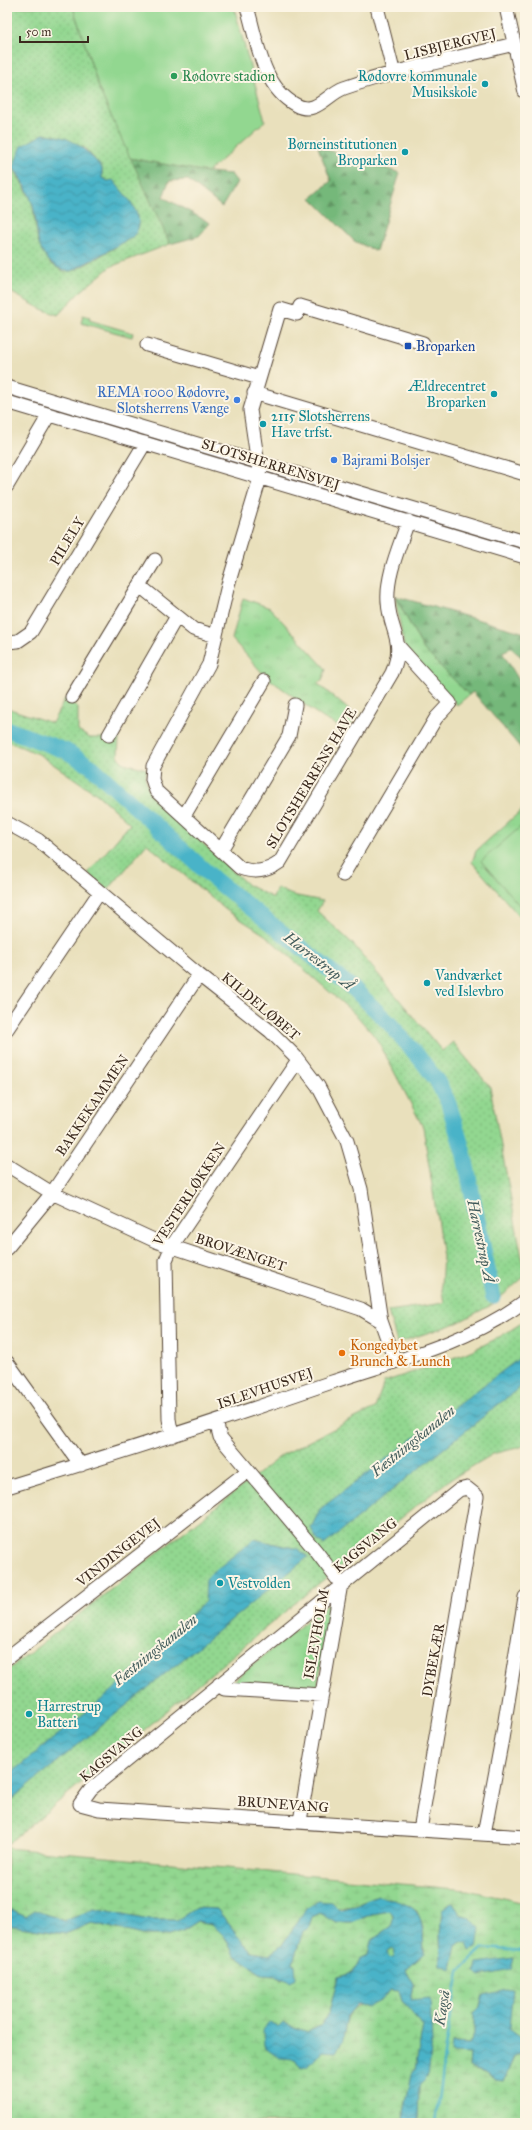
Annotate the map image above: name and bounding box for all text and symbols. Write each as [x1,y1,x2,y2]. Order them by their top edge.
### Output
scale bar [20,18,88,44]
text: 50 m [26,25,51,39]
street label: LISBJERGVEJ [402,25,498,65]
place label: Rødovre stadion [182,68,276,85]
place label: Rødovre kommunale Musikskole [358,68,477,101]
marker: Rødovre stadion [169,71,179,81]
marker: Rødovre kommunale Musikskole [480,79,490,89]
place label: Børneinstitutionen Broparken [287,136,397,169]
marker: Børneinstitutionen Broparken [400,147,410,157]
place label: Broparken [416,338,476,355]
marker: Broparken [403,341,413,351]
place label: Ældrecentret Broparken [407,378,486,411]
place label: REMA 1000 Rødovre, Slotsherrens Vænge [97,384,229,417]
marker: Ældrecentret Broparken [489,389,499,399]
marker: REMA 1000 Rødovre, Slotsherrens Vænge [232,395,242,405]
place label: 2115 Slotsherrens Have trfst. [271,408,370,441]
marker: 2115 Slotsherrens Have trfst. [258,419,268,429]
street label: SLOTSHERRENSVEJ [199,435,342,495]
place label: Bajrami Bolsjer [342,452,431,469]
marker: Bajrami Bolsjer [329,455,339,465]
street label: PILELY [46,513,89,568]
street label: SLOTSHERRENS HAVE [263,705,360,852]
water label: Harrestrup Å [279,927,359,995]
place label: Vandværket ved Islevbro [434,967,504,1000]
street label: KILDELØBET [218,969,304,1044]
marker: Vandværket ved Islevbro [422,978,432,988]
street label: BAKKEKAMMEN [52,1051,133,1159]
street label: VESTERLØKKEN [149,1139,229,1250]
water label: Harrestrup Å [462,1197,500,1285]
street label: BROVÆNGET [193,1230,289,1275]
place label: Kongedybet Brunch & Lunch [350,1337,450,1370]
marker: Kongedybet Brunch & Lunch [337,1348,347,1358]
street label: ISLEVHUSVEJ [215,1364,316,1414]
water label: Fæstningskanalen [367,1402,459,1481]
street label: VINDINGEVEJ [72,1514,164,1592]
street label: KAGSVANG [330,1514,401,1576]
place label: Vestvolden [227,1575,291,1592]
marker: Vestvolden [215,1578,225,1588]
street label: ISLEVHOLM [300,1588,333,1681]
water label: Fæstningskanalen [109,1611,201,1690]
street label: DYBEKÆR [419,1621,449,1698]
place label: Harrestrup Batteri [37,1698,101,1731]
marker: Harrestrup Batteri [24,1709,34,1719]
street label: KAGSVANG [76,1723,146,1786]
street label: BRUNEVANG [237,1793,329,1816]
water label: Kagså [430,1989,454,2028]

